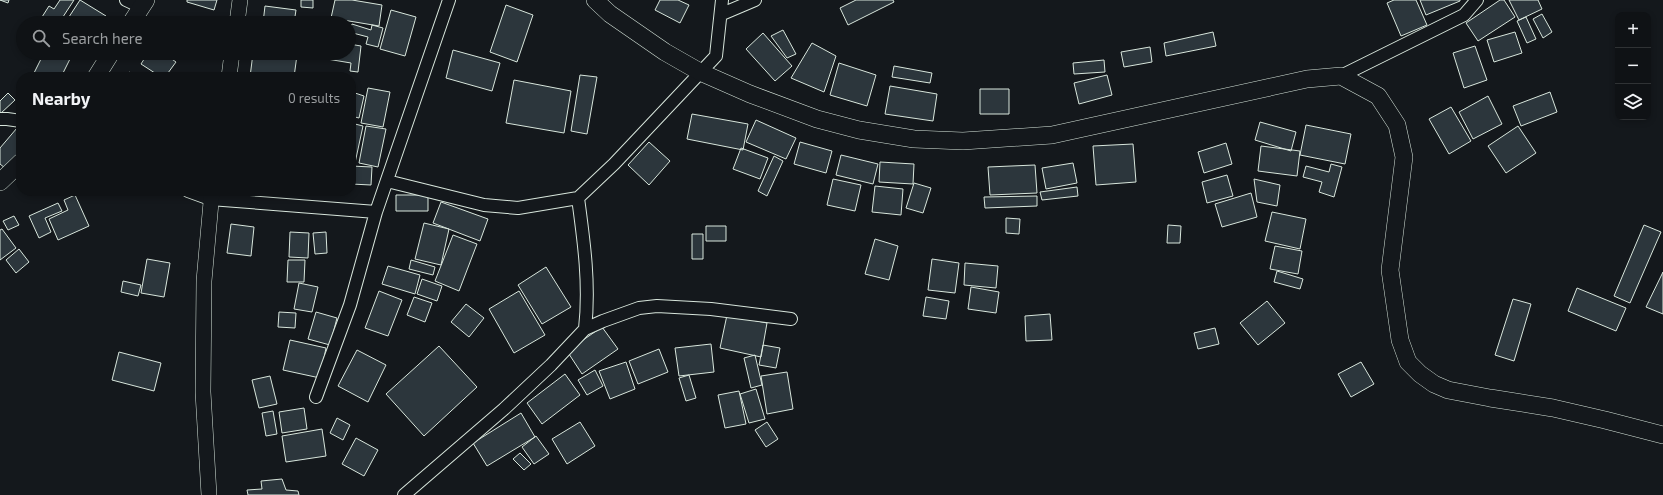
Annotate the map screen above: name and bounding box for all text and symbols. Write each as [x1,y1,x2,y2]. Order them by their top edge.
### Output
map controls [1615,12,1651,120]
button: + [1615,12,1651,48]
search box [16,16,356,60]
icon: search [30,27,52,49]
text: Search here [62,29,143,47]
button: − [1615,48,1651,84]
button: layers [1615,84,1651,120]
text: Nearby [32,88,90,108]
text: 0 results [288,90,340,106]

